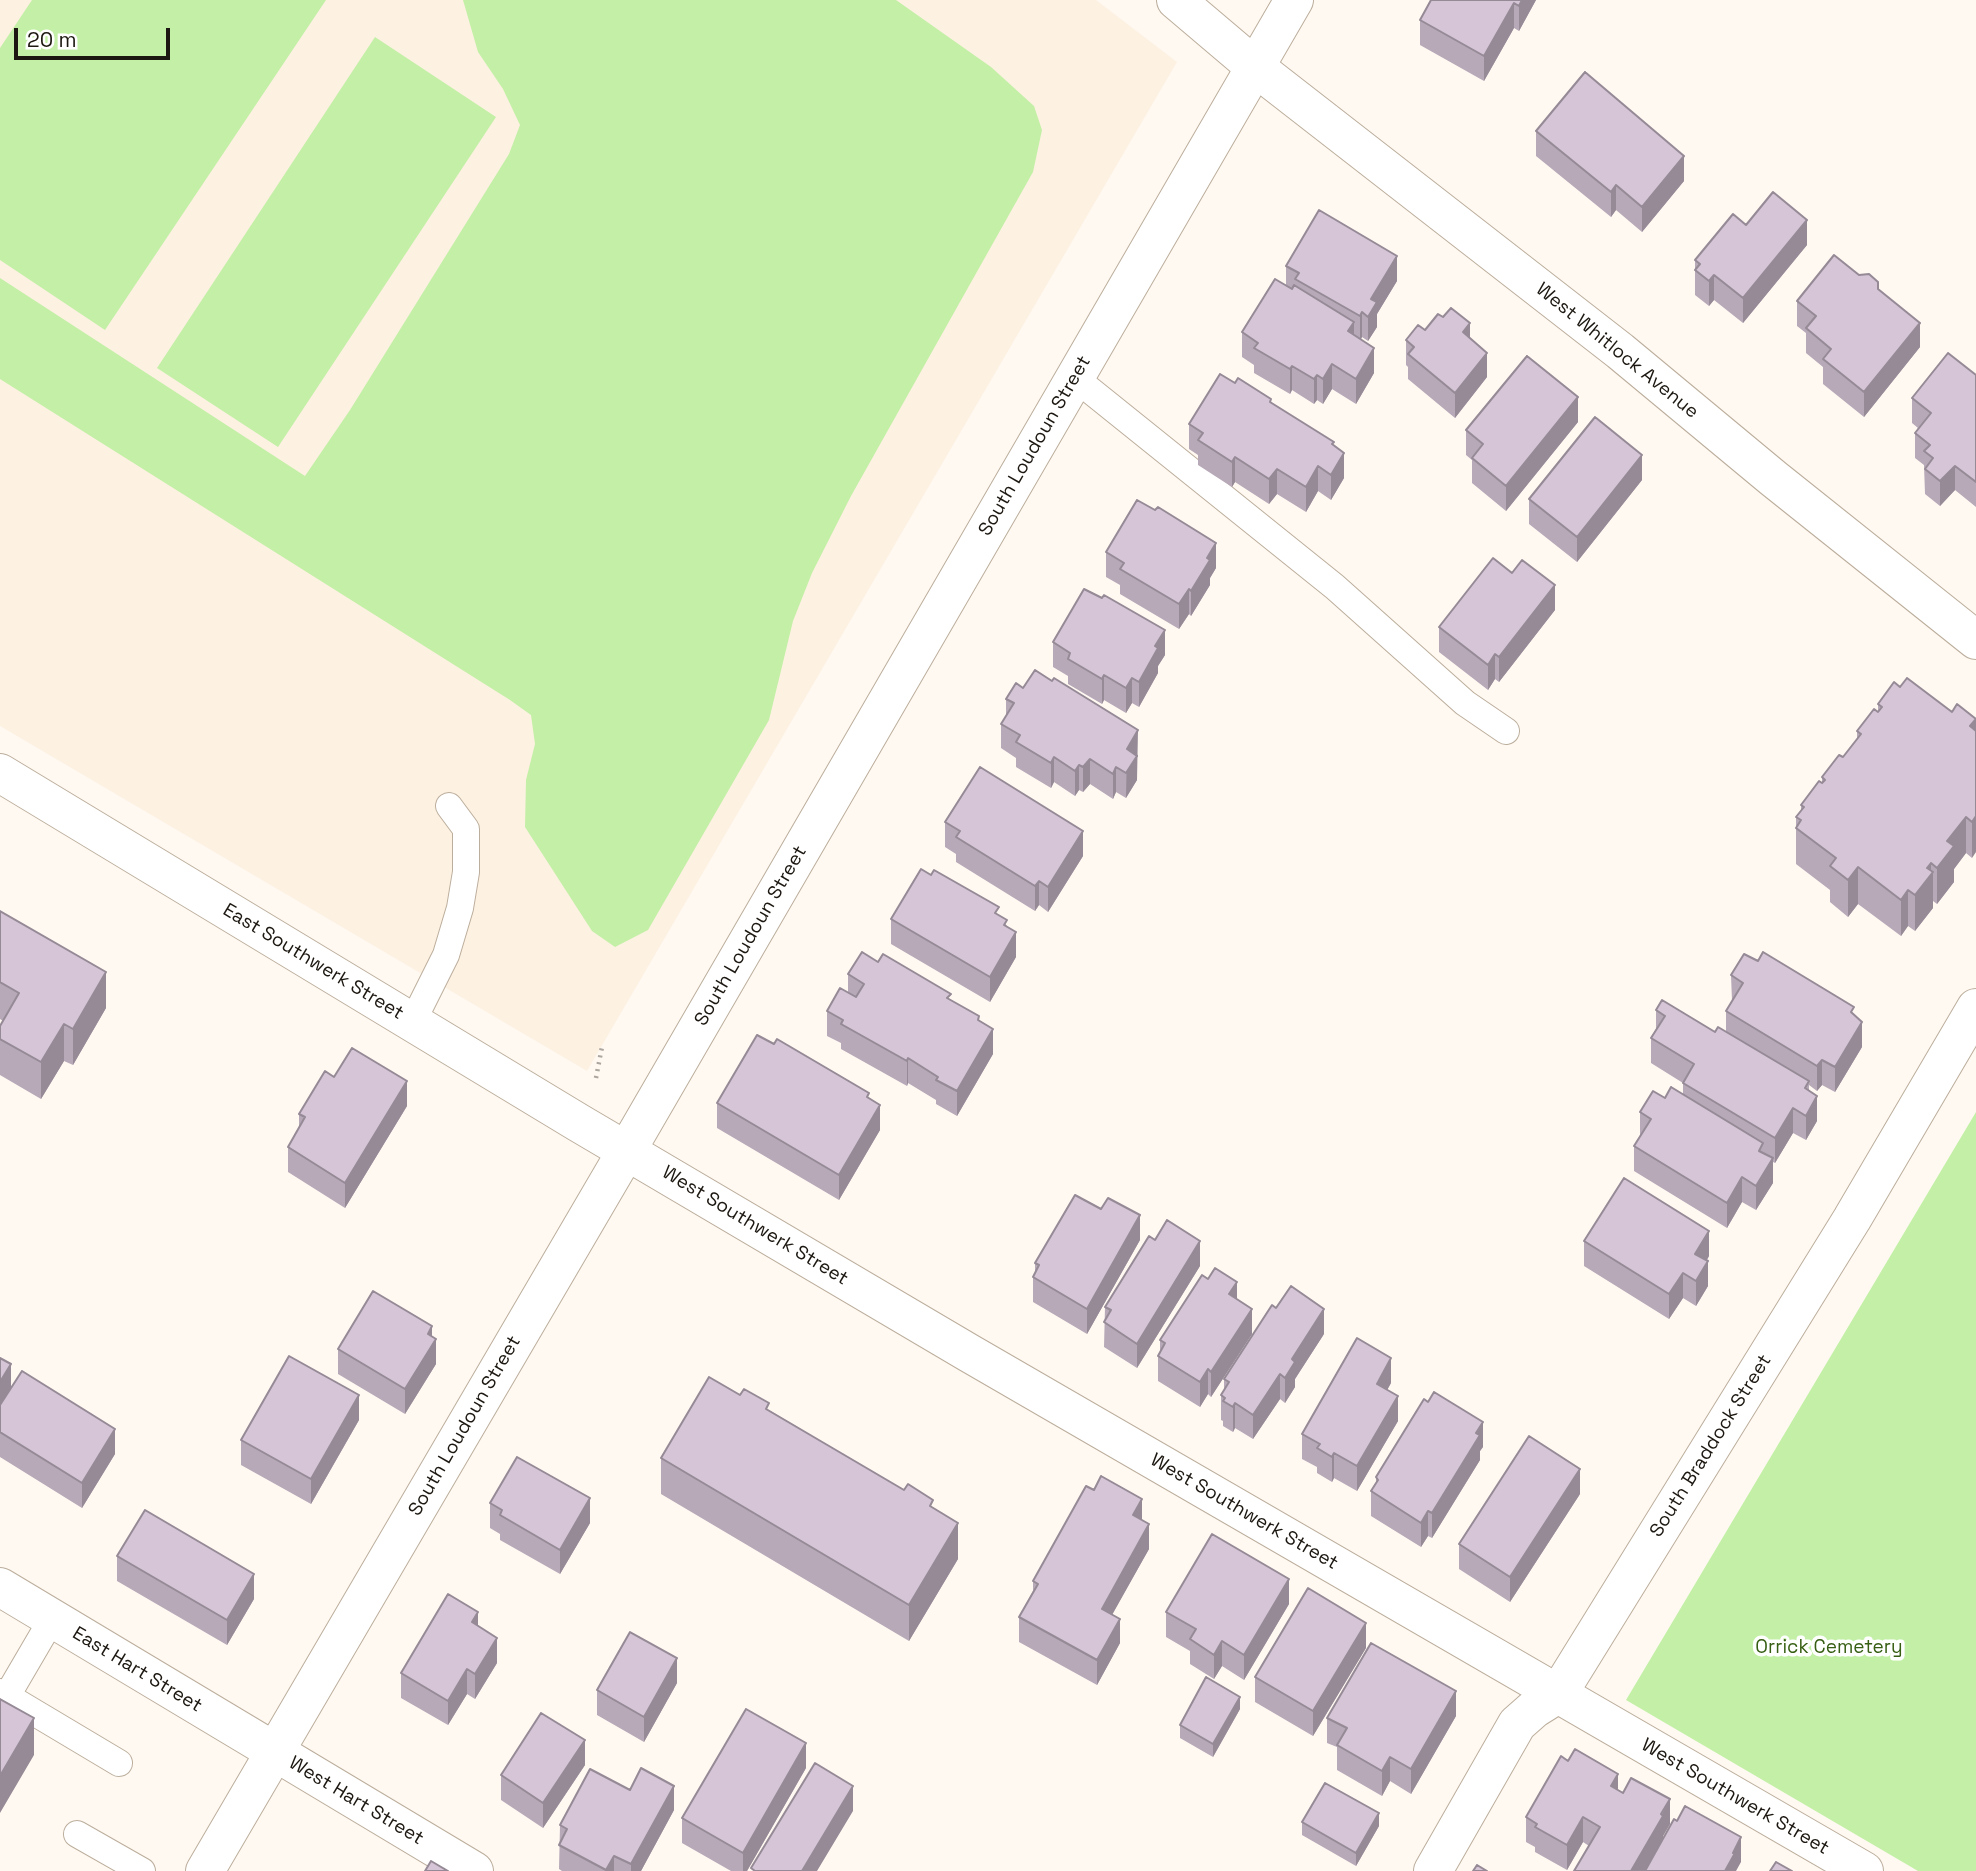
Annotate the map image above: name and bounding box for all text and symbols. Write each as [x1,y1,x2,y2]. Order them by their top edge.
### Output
scale bar [18,14,173,58]
text: 20 m [27,26,77,53]
street label: West Whitlock Avenue [1531,278,1703,424]
street label: South Loudoun Street [974,352,1096,540]
street label: South Loudoun Street [690,842,812,1030]
street label: East Southwerk Street [218,899,408,1025]
street label: West Southwerk Street [658,1161,852,1291]
street label: South Loudoun Street [404,1332,526,1520]
street label: South Braddock Street [1645,1350,1777,1542]
street label: West Southwerk Street [1146,1449,1342,1575]
street label: East Hart Street [68,1622,206,1718]
park label: Orrick Cemetery [1755,1637,1903,1659]
street label: West Southwerk Street [1637,1734,1833,1860]
street label: West Hart Street [284,1752,428,1850]

